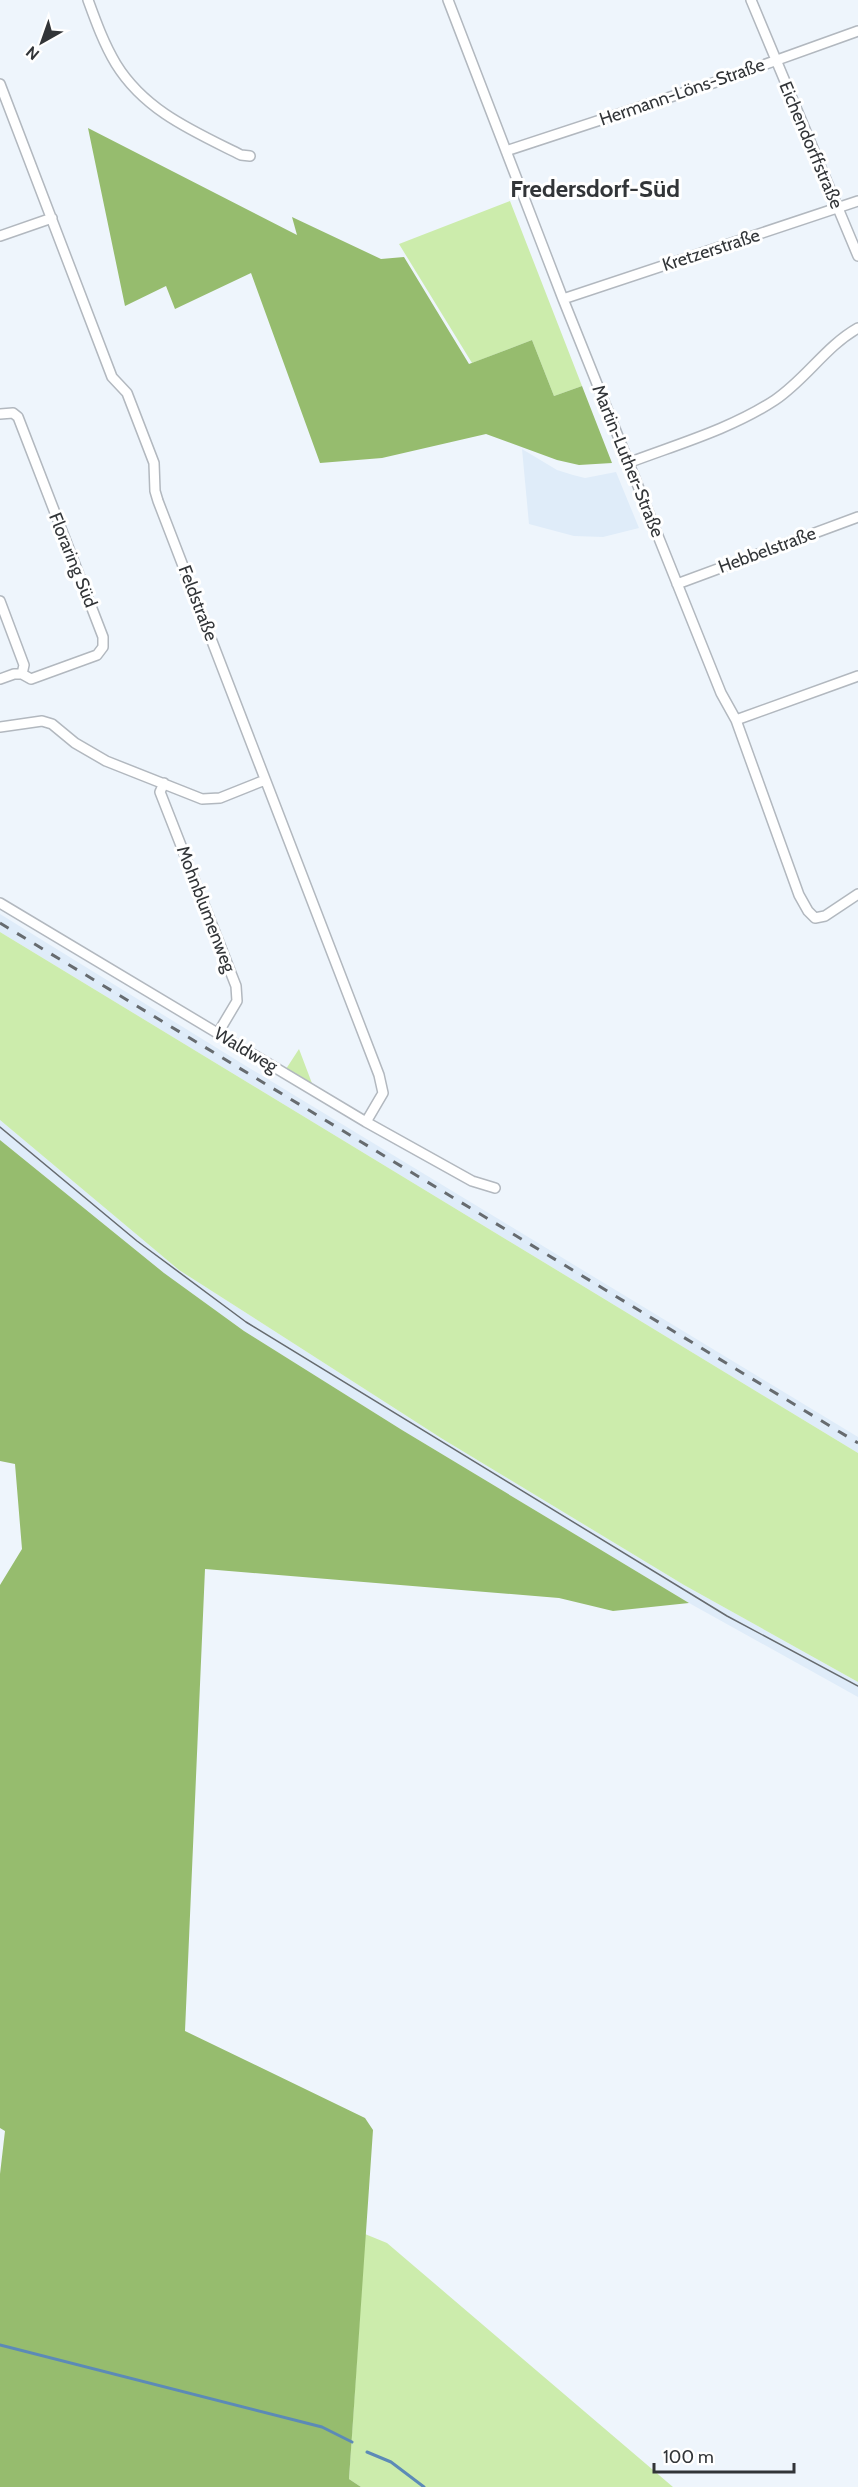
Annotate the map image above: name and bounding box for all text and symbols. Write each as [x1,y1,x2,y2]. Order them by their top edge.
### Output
north arrow [12,12,72,72]
text: N [22,42,43,64]
street label: Hermann-Löns-Straße [597,53,767,131]
street label: Eichendorffstraße [774,78,848,212]
district label: Fredersdorf-Süd [510,174,680,203]
street label: Kretzerstraße [659,224,763,276]
street label: Martin-Luther-Straße [587,382,669,540]
street label: Floraring Süd [44,509,102,611]
street label: Hebbelstraße [715,522,819,578]
street label: Feldstraße [174,562,222,644]
street label: Mohnblumenweg [172,843,241,976]
street label: Waldweg [210,1022,283,1078]
scale bar [654,2436,794,2474]
text: 100 m [663,2446,714,2468]

